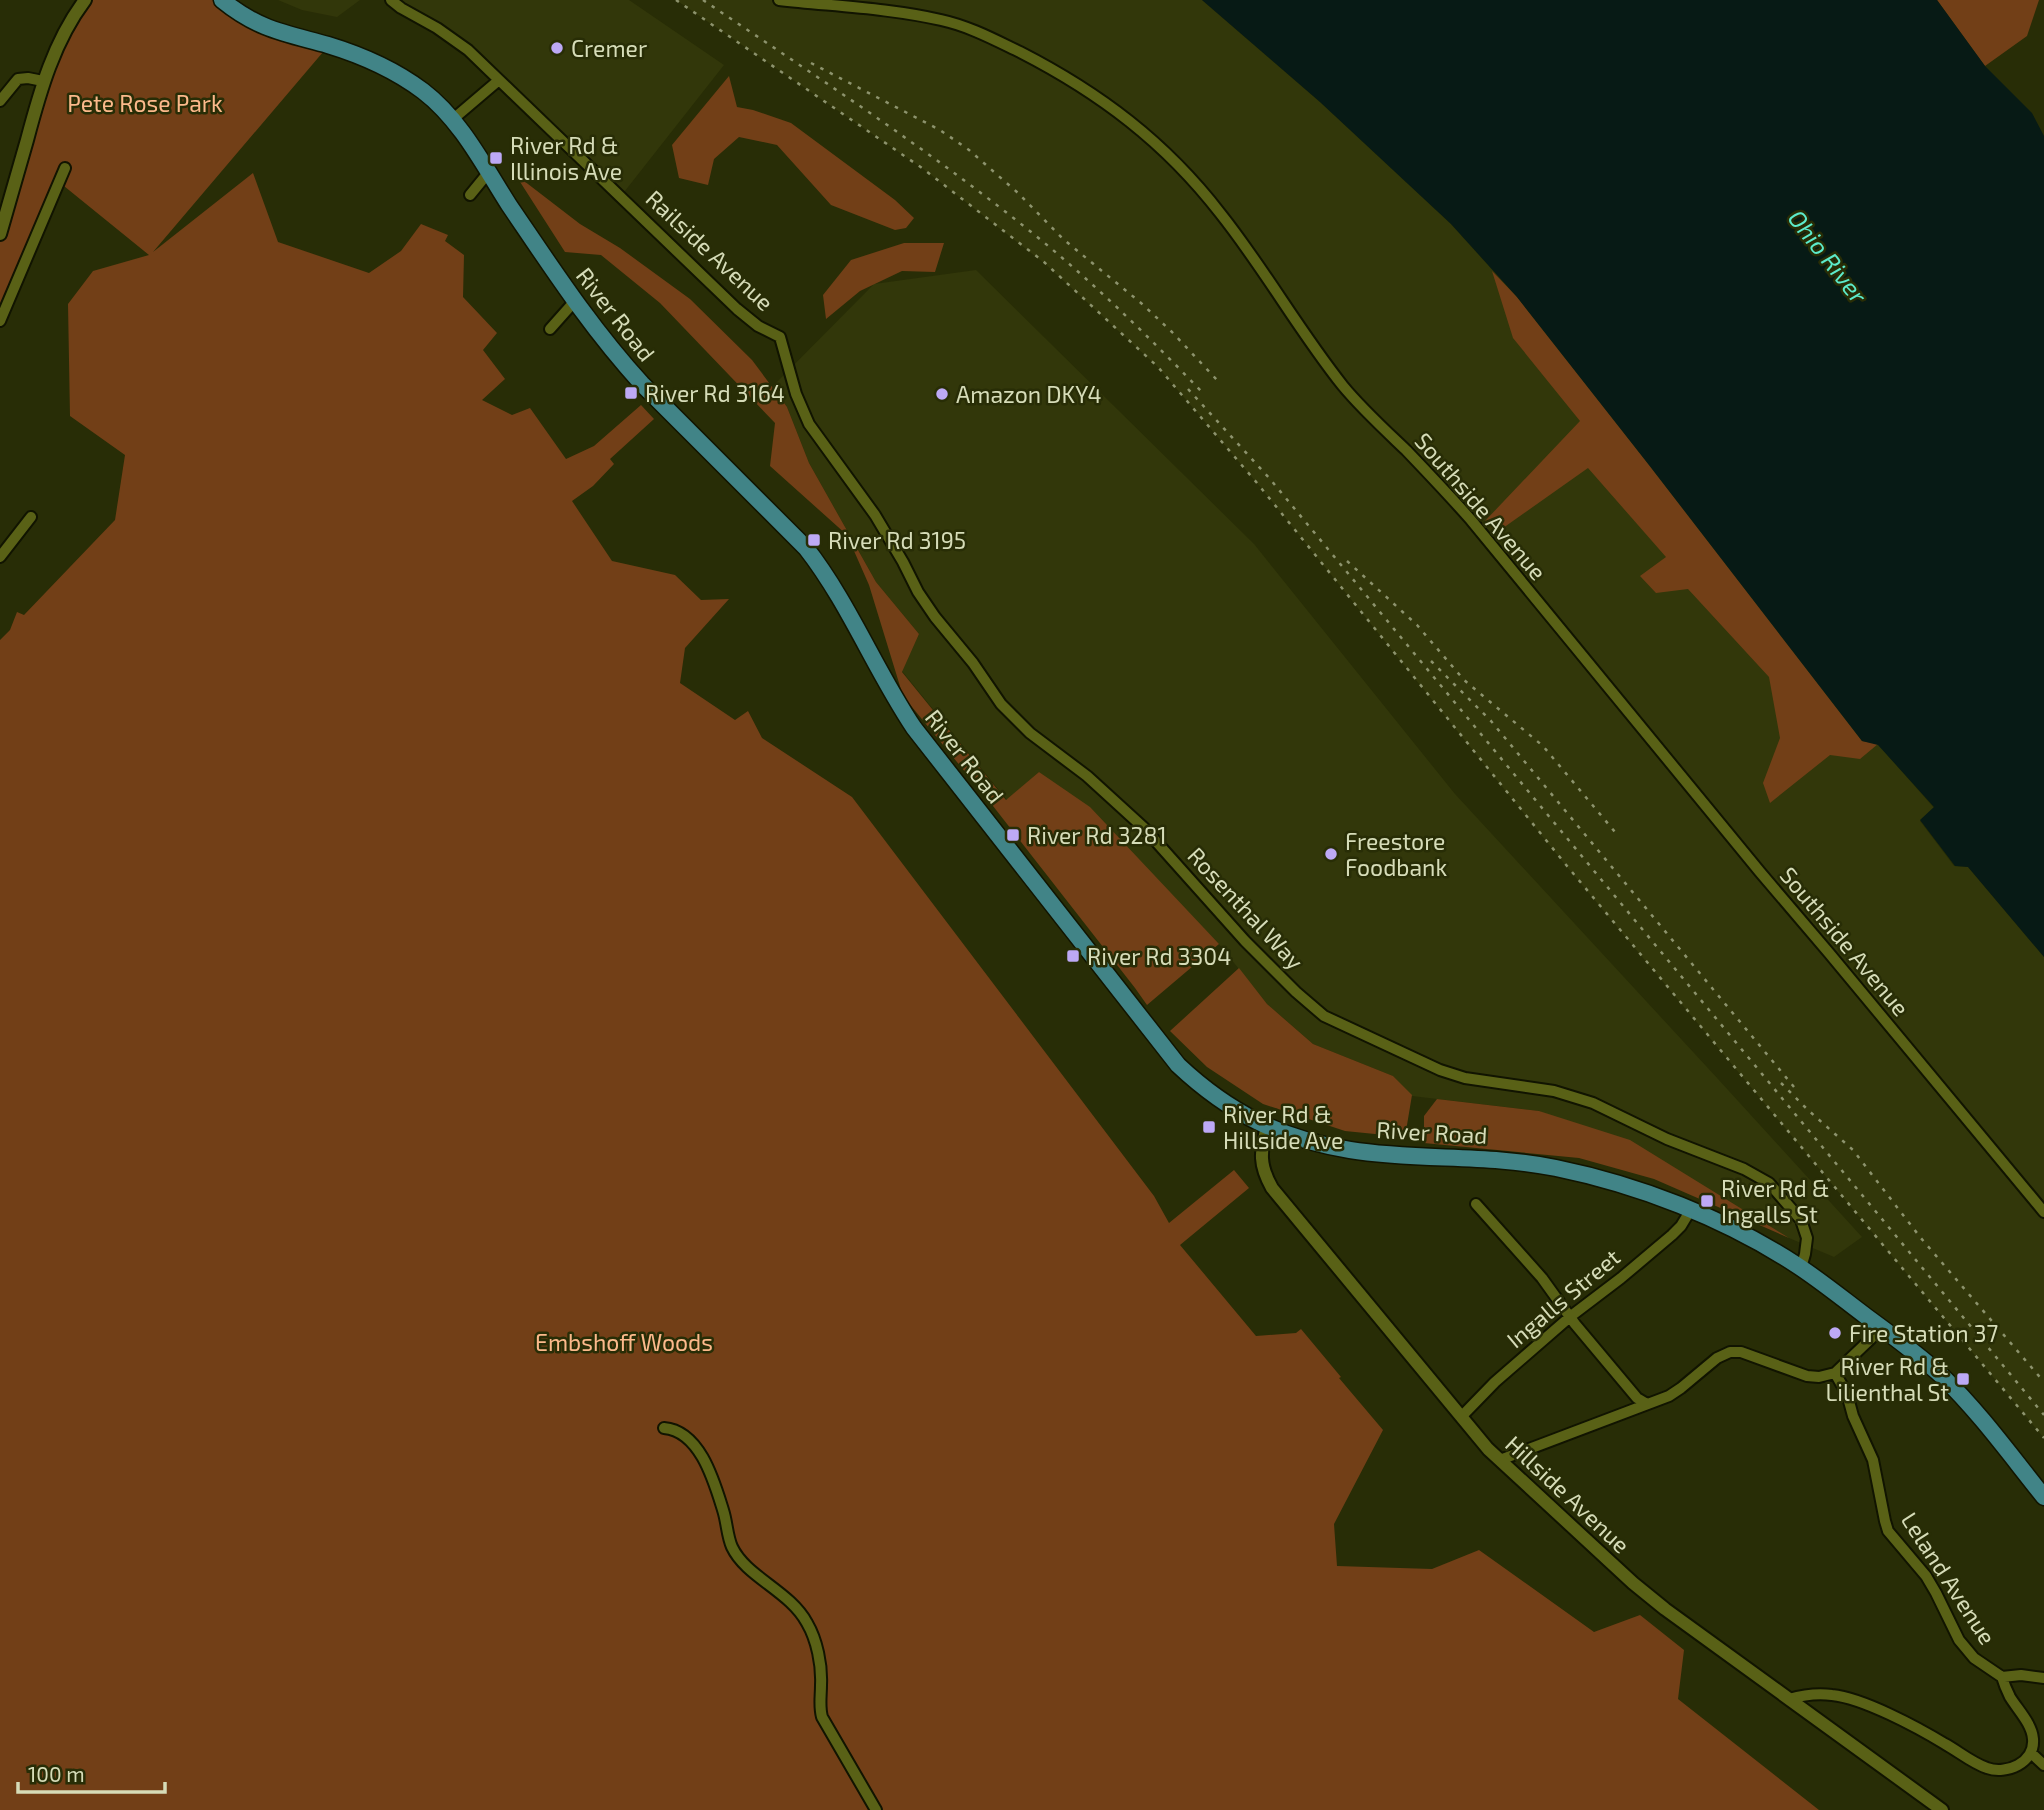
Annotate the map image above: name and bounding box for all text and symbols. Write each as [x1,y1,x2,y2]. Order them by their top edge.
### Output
place label: Cremer [571,34,647,62]
marker: Cremer [549,40,565,56]
park label: Pete Rose Park [67,89,223,117]
place label: River Rd & Illinois Ave [510,131,622,185]
marker: River Rd & Illinois Ave [488,150,504,166]
street label: Railside Avenue [640,184,780,316]
water label: Ohio River [1783,204,1874,309]
street label: River Road [571,262,661,366]
place label: River Rd 3164 [645,379,785,407]
place label: Amazon DKY4 [956,380,1102,408]
marker: River Rd 3164 [623,385,639,401]
marker: Amazon DKY4 [934,386,950,402]
street label: Southside Avenue [1409,427,1553,585]
place label: River Rd 3195 [828,526,966,554]
marker: River Rd 3195 [806,532,822,548]
street label: River Road [920,704,1010,808]
place label: River Rd 3281 [1027,821,1167,849]
marker: River Rd 3281 [1005,827,1021,843]
place label: Freestore Foodbank [1345,827,1447,881]
street label: Rosenthal Way [1182,841,1310,975]
marker: Freestore Foodbank [1323,846,1339,862]
street label: Southside Avenue [1775,861,1915,1021]
place label: River Rd 3304 [1087,942,1231,970]
marker: River Rd 3304 [1065,948,1081,964]
place label: River Rd & Hillside Ave [1223,1100,1343,1154]
street label: River Road [1376,1115,1488,1149]
marker: River Rd & Hillside Ave [1201,1119,1217,1135]
place label: River Rd & Ingalls St [1721,1174,1829,1228]
marker: River Rd & Ingalls St [1699,1193,1715,1209]
street label: Ingalls Street [1501,1242,1625,1353]
place label: Fire Station 37 [1849,1319,1998,1347]
marker: Fire Station 37 [1827,1325,1843,1341]
park label: Embshoff Woods [535,1328,713,1356]
place label: River Rd & Lilienthal St [1826,1352,1949,1406]
marker: River Rd & Lilienthal St [1955,1371,1971,1387]
street label: Hillside Avenue [1500,1429,1636,1559]
street label: Leland Avenue [1896,1507,2002,1649]
scale bar [18,1750,164,1794]
text: 100 m [28,1761,85,1786]

